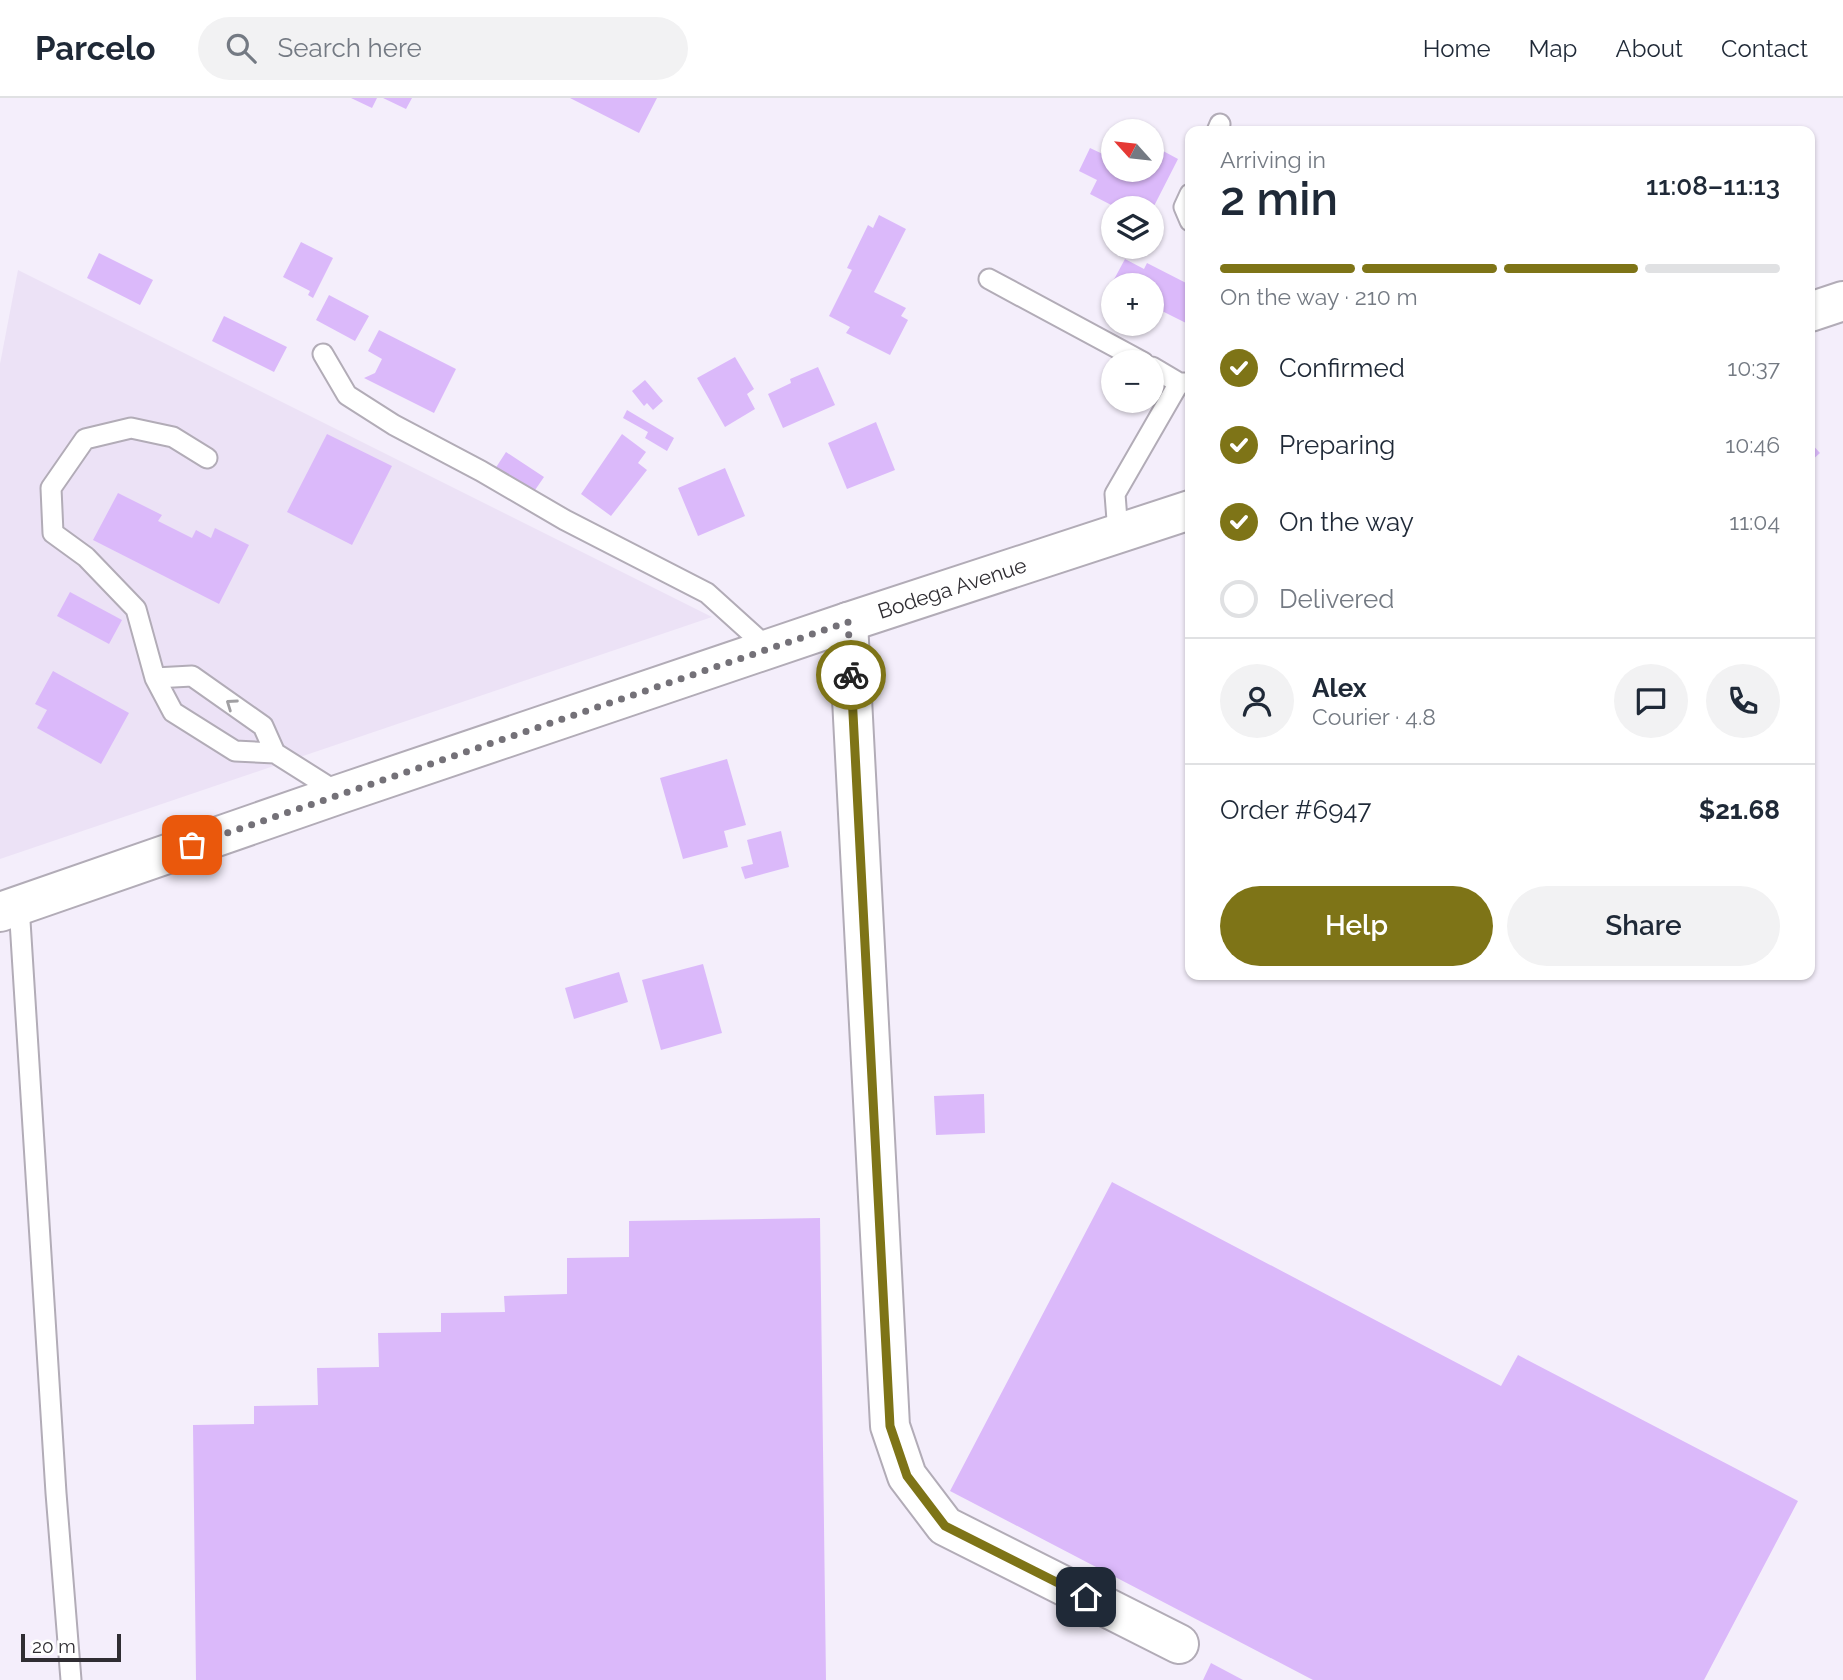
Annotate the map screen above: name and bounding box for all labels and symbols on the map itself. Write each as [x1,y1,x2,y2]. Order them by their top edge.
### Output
north arrow [1101,119,1164,182]
street label: Bodega Avenue [875,552,1029,624]
courier [816,640,886,710]
one-way arrow [226,699,239,712]
pin [162,815,222,875]
pin [1056,1567,1116,1627]
scale bar [21,1631,121,1663]

